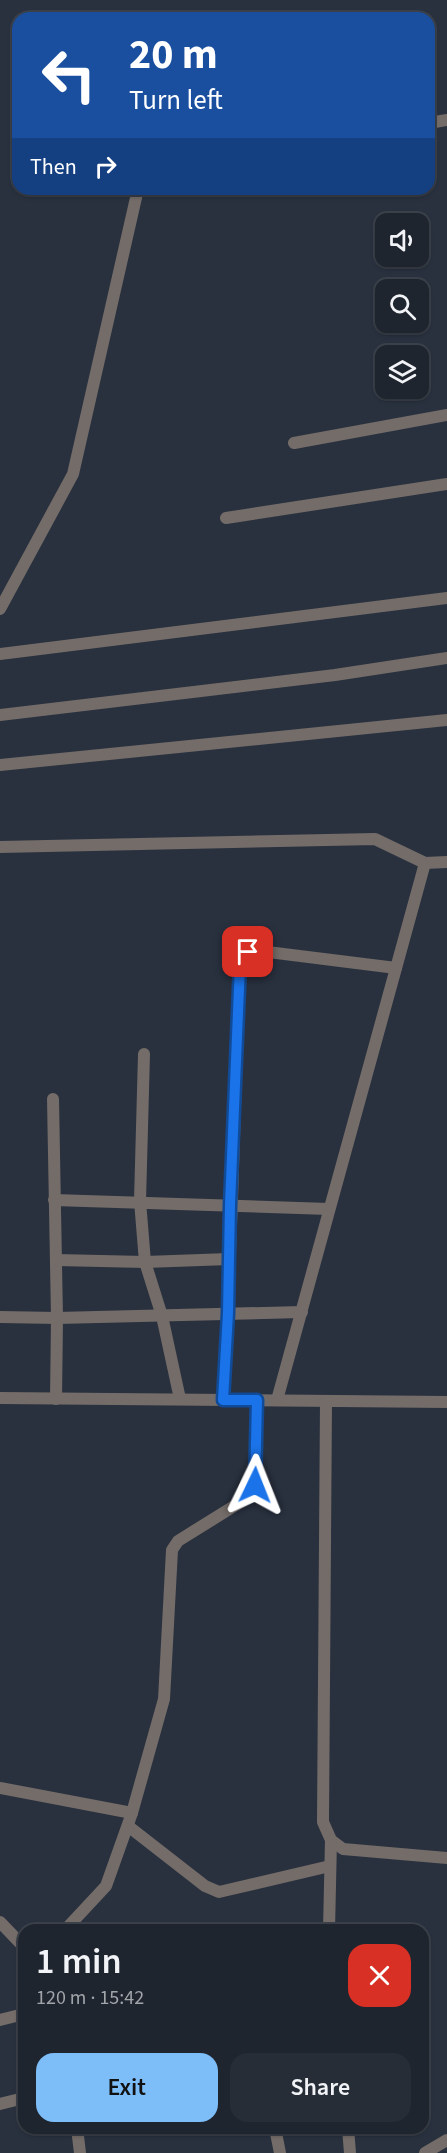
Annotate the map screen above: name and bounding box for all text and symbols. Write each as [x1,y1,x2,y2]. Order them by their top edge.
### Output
text: 20 m [129,25,218,85]
icon: left [30,36,108,114]
text: Turn left [129,81,223,120]
icon: right [89,150,122,183]
text: Then [30,151,77,183]
map controls [375,213,429,399]
button: sound [375,213,429,267]
button: search [375,279,429,333]
button: layers [375,345,429,399]
pin [222,926,273,977]
icon: arrive [231,935,264,968]
position arrow [223,1453,287,1517]
text: 1 min [36,1936,122,1987]
button: close [348,1944,411,2007]
text: 120 m · 15:42 [36,1984,144,2012]
button: Exit [36,2053,218,2122]
button: Share [230,2053,411,2122]

